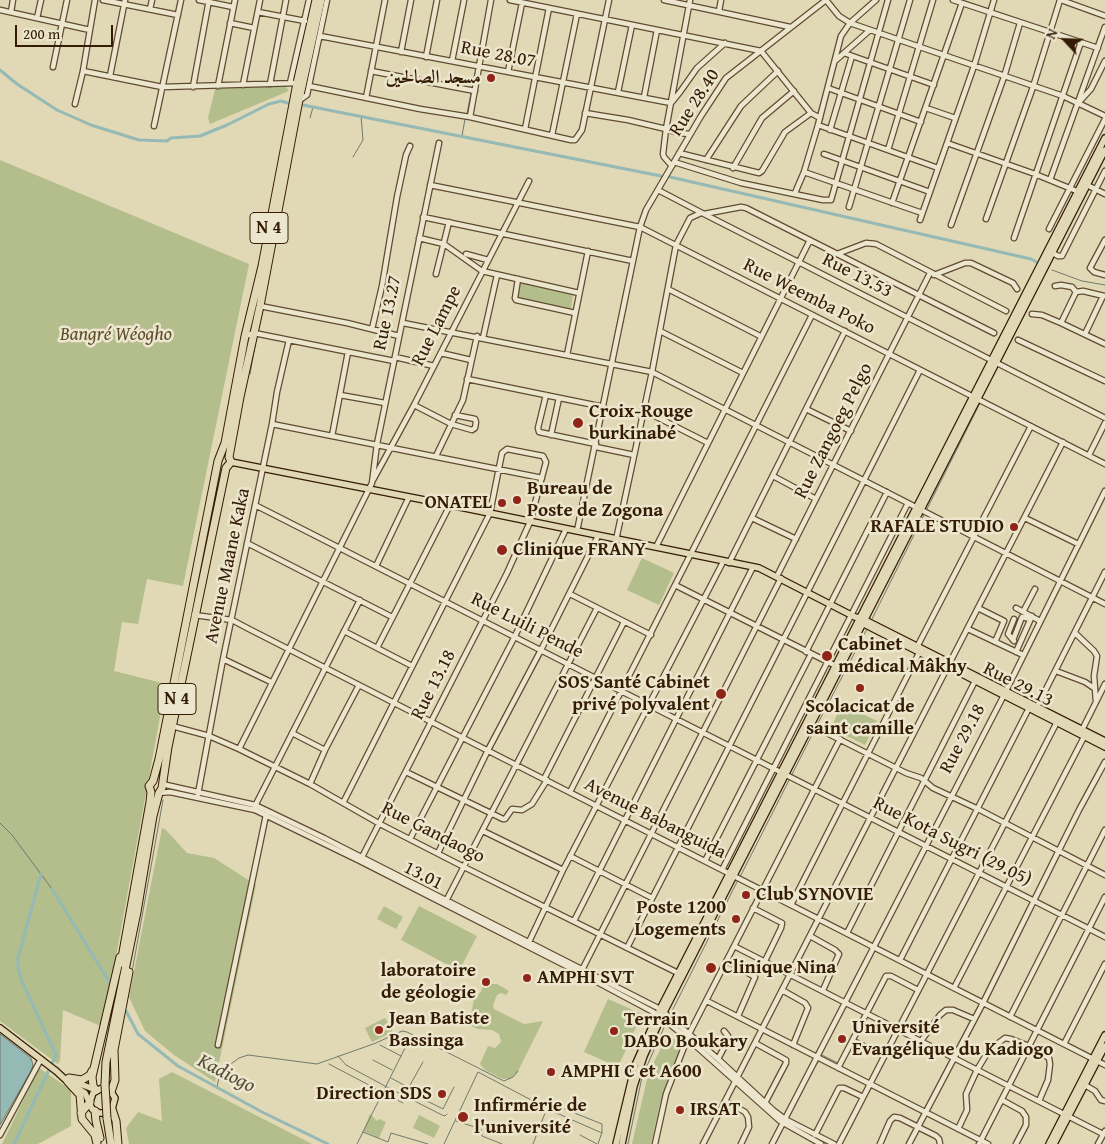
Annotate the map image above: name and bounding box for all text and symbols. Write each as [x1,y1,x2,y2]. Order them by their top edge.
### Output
scale bar [18,15,115,47]
north arrow [1040,15,1090,65]
text: 200 m [23,23,60,44]
text: N [1040,25,1062,42]
street label: Rue 28.07 [459,37,537,73]
street label: Rue 28.40 [665,65,725,141]
place label: مسجد الصالحين [386,67,481,89]
marker: مسجد الصالحين [485,72,497,84]
road number: N 4 [250,212,288,244]
street label: Rue 13.53 [818,249,896,303]
street label: Rue Weemba Poko [739,254,879,340]
street label: Rue 13.27 [369,274,407,352]
street label: Rue Lampe [407,282,467,370]
park label: Bangré Wéogho [60,324,172,346]
street label: Rue Zangoeg Pelgo [790,359,878,503]
place label: Croix-Rouge burkinabé [589,401,693,445]
marker: Croix-Rouge burkinabé [571,416,585,430]
place label: Bureau de Poste de Zogona [527,478,663,522]
street label: Avenue Maane Kaka [200,486,256,646]
place label: ONATEL [425,492,492,514]
marker: Bureau de Poste de Zogona [511,494,523,506]
marker: ONATEL [496,497,508,509]
place label: RAFALE STUDIO [871,516,1004,538]
marker: RAFALE STUDIO [1008,521,1020,533]
place label: Clinique FRANY [513,539,646,561]
marker: Clinique FRANY [495,543,509,557]
street label: Rue Luili Pende [467,588,587,664]
place label: Cabinet médical Mâkhy [838,634,967,678]
street label: Rue 13.18 [407,646,461,724]
marker: Cabinet médical Mâkhy [820,649,834,663]
street label: Rue 29.13 [979,658,1057,712]
place label: SOS Santé Cabinet privé polyvalent [558,672,710,716]
marker: Scolacicat de saint camille [854,682,866,694]
road number: N 4 [158,684,196,714]
marker: SOS Santé Cabinet privé polyvalent [714,687,728,701]
place label: Scolacicat de saint camille [805,696,915,740]
street label: Rue 29.18 [935,700,991,778]
street label: Avenue Babanguida [580,773,730,865]
street label: Rue Kota Sugri (29.05) [869,792,1035,892]
street label: Rue Gandaogo [377,797,489,869]
street label: 13.01 [399,856,447,896]
place label: Club SYNOVIE [756,884,873,906]
marker: Club SYNOVIE [740,889,752,901]
place label: Poste 1200 Logements [634,897,726,941]
marker: Poste 1200 Logements [730,913,742,925]
place label: Clinique Nina [722,957,836,979]
place label: laboratoire de géologie [381,960,476,1004]
marker: Clinique Nina [704,961,718,975]
place label: AMPHI SVT [537,967,634,989]
marker: AMPHI SVT [521,972,533,984]
marker: laboratoire de géologie [480,976,492,988]
place label: Jean Batiste Bassinga [389,1008,489,1052]
place label: Terrain DABO Boukary [624,1009,748,1053]
place label: Université Evangélique du Kadiogo [852,1017,1053,1061]
marker: Jean Batiste Bassinga [373,1024,385,1036]
marker: Terrain DABO Boukary [608,1025,620,1037]
marker: Université Evangélique du Kadiogo [836,1033,848,1045]
water label: Kadiogo [193,1049,259,1099]
place label: AMPHI C et A600 [561,1061,702,1083]
marker: AMPHI C et A600 [545,1066,557,1078]
place label: Direction SDS [316,1083,432,1105]
marker: Direction SDS [436,1088,448,1100]
place label: Infirmérie de l'université [474,1095,587,1139]
place label: IRSAT [690,1099,741,1121]
marker: IRSAT [674,1104,686,1116]
marker: Infirmérie de l'université [456,1110,470,1124]

